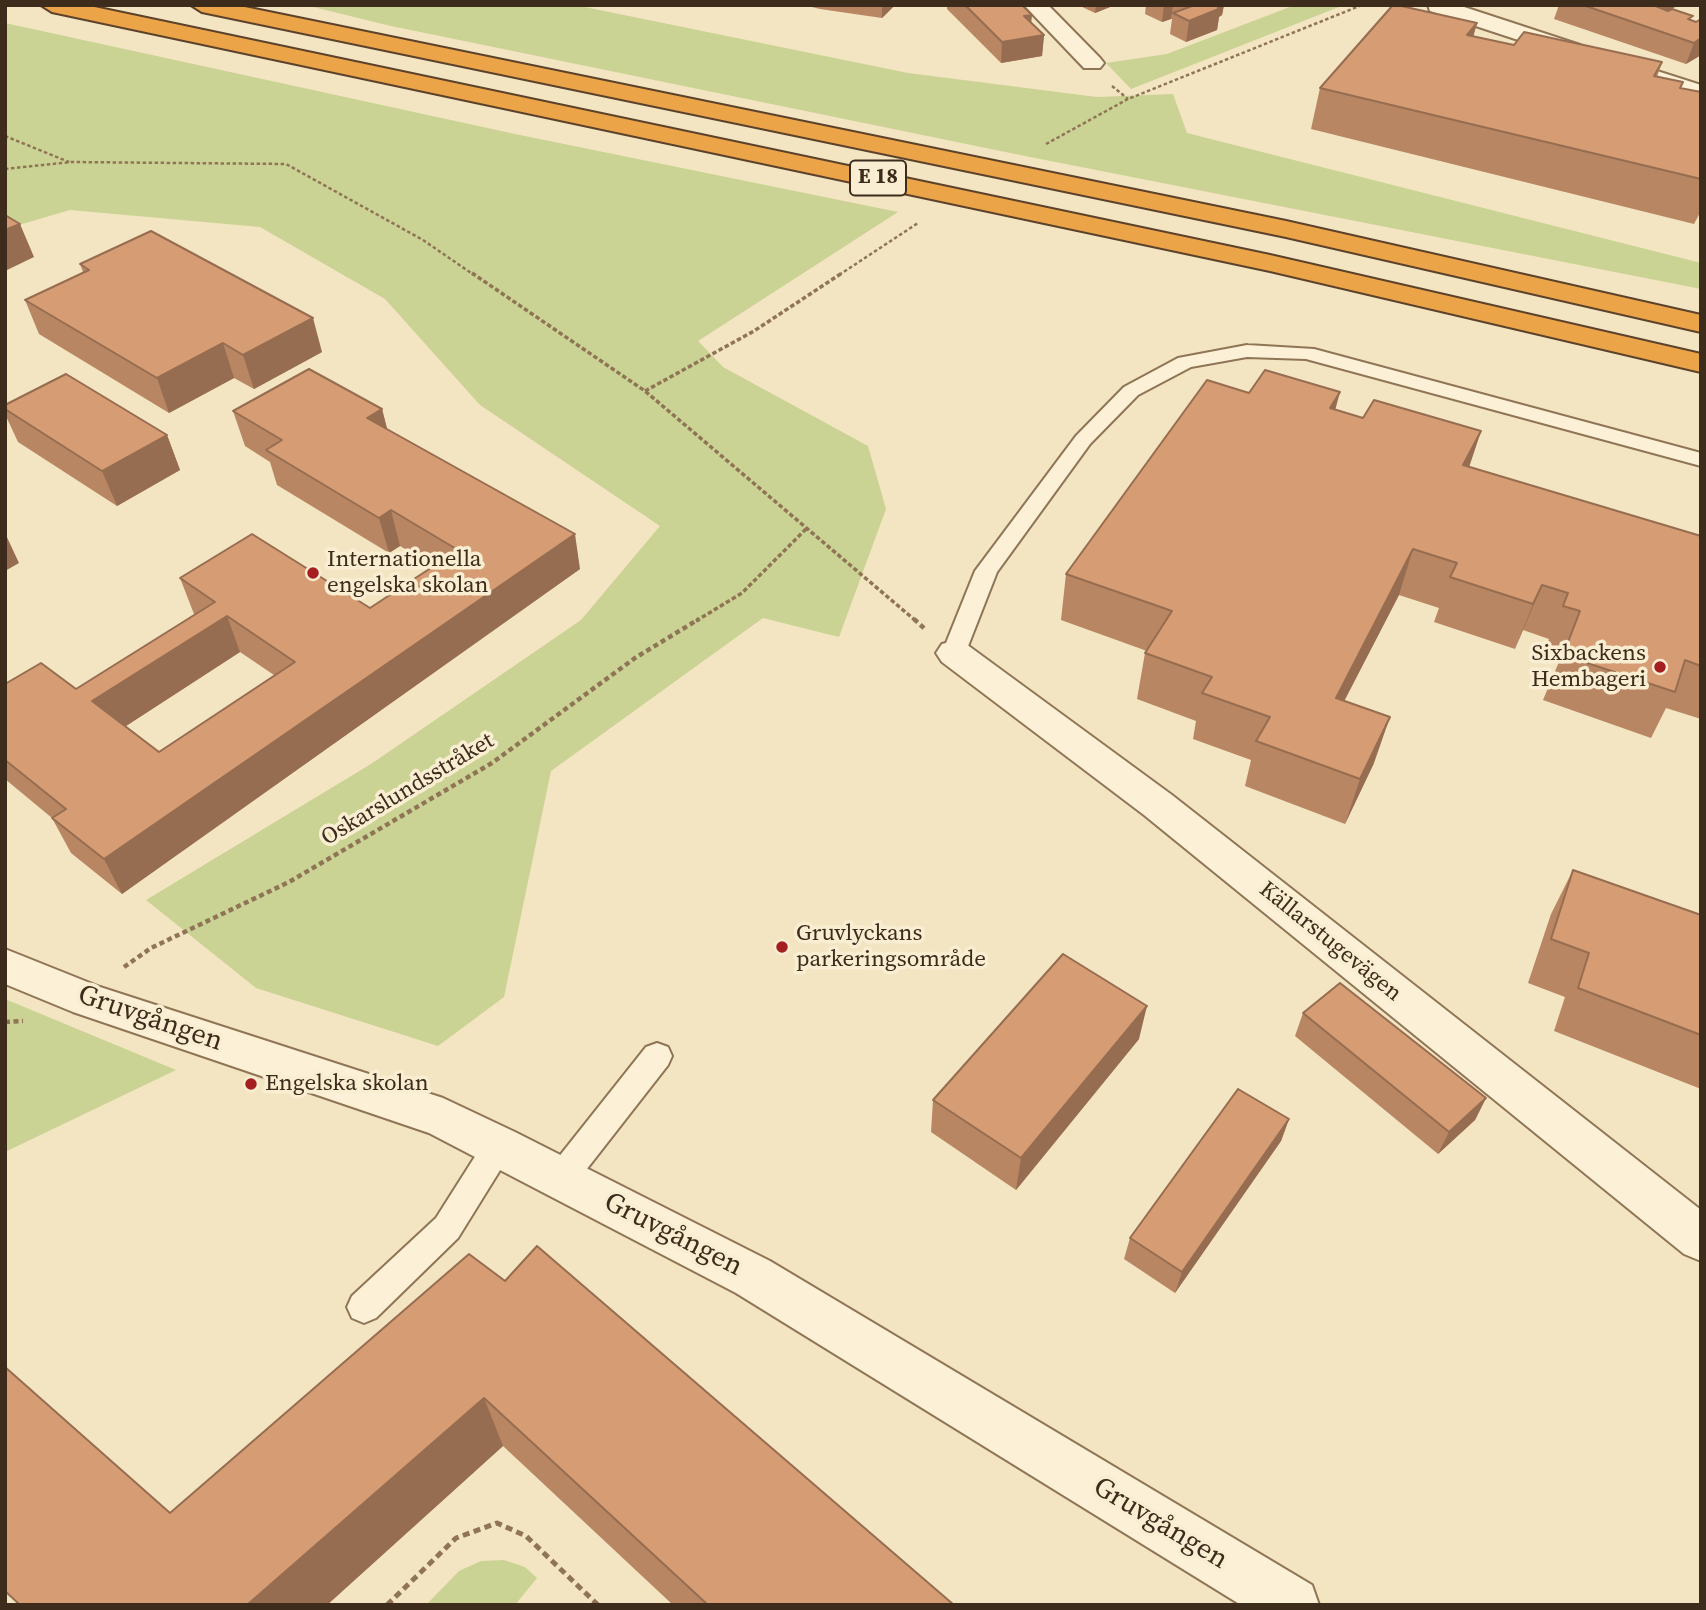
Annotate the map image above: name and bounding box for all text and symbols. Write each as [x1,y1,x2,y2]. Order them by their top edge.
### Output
road number: E 18 [850,160,906,196]
place label: Internationella engelska skolan [327,546,489,600]
marker: Internationella engelska skolan [305,565,321,581]
place label: Sixbackens Hembageri [1531,640,1646,694]
marker: Sixbackens Hembageri [1652,659,1668,675]
street label: Oskarslundsstråket [317,728,499,852]
street label: Källarstugevägen [1253,876,1407,1008]
place label: Gruvlyckans parkeringsområde [796,920,986,974]
marker: Gruvlyckans parkeringsområde [774,939,790,955]
street label: Gruvgången [73,979,227,1059]
place label: Engelska skolan [265,1070,429,1098]
marker: Engelska skolan [243,1076,259,1092]
street label: Gruvgången [598,1186,748,1284]
street label: Gruvgången [1087,1471,1233,1577]

